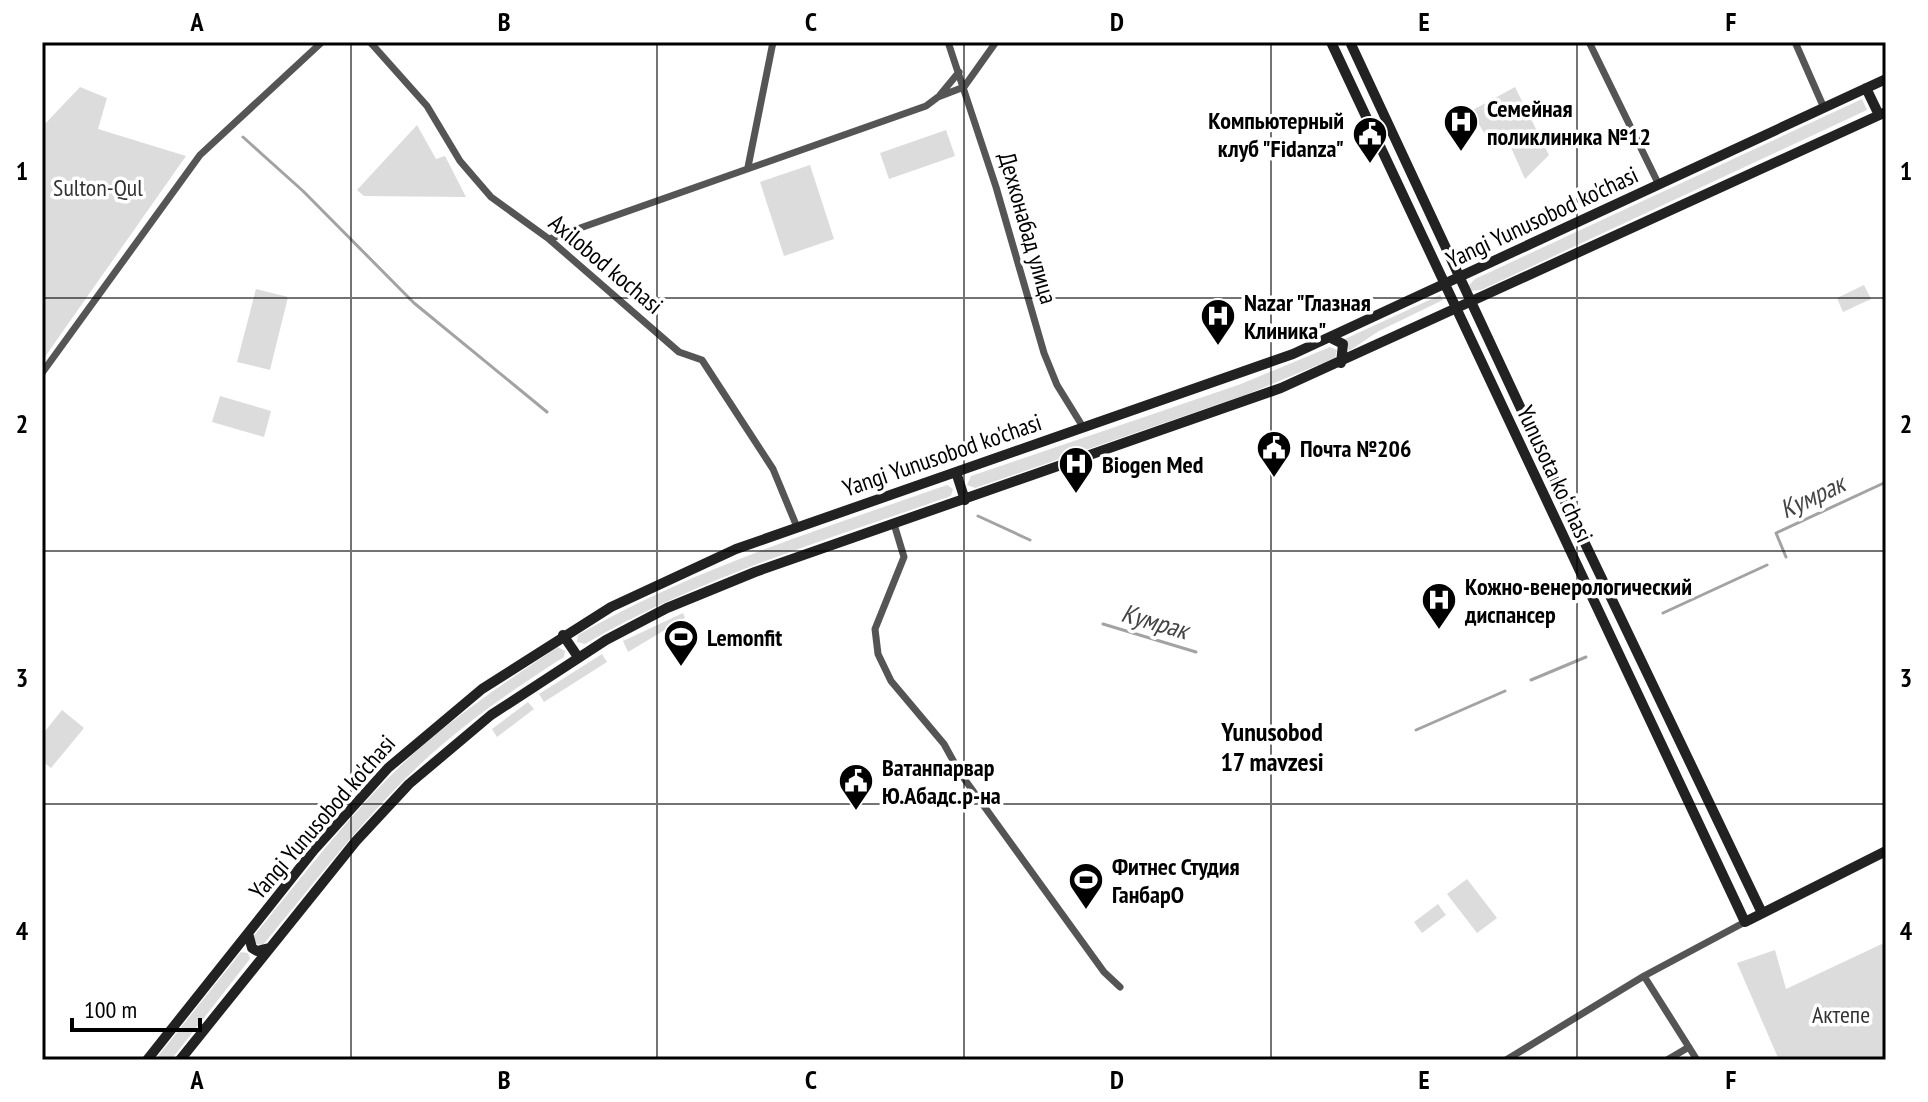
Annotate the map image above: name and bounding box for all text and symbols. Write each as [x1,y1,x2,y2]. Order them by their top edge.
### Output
text: A [189,5,204,38]
text: B [498,5,511,38]
text: C [805,5,817,38]
text: D [1110,5,1124,38]
text: E [1418,5,1430,38]
text: F [1726,5,1737,38]
place label: Семейная поликлиника №12 [1487,93,1651,152]
hospital icon: Семейная поликлиника №12 [1442,103,1480,153]
place label: Компьютерный клуб "Fidanza" [1208,105,1344,164]
public building icon: Компьютерный клуб "Fidanza" [1351,115,1389,165]
street label: Дехконабад улица [992,149,1064,307]
text: 1 [16,154,28,187]
text: 1 [1900,154,1912,187]
street label: Yangi Yunusobod ko'chasi [1441,159,1643,275]
park label: Sulton-Qul [53,172,143,203]
street label: Axilobod kochasi [543,207,669,321]
place label: Nazar "Глазная Клиника" [1244,287,1371,346]
hospital icon: Nazar "Глазная Клиника" [1199,297,1237,347]
street label: Yunusota koʻchasi [1510,401,1600,547]
street label: Yangi Yunusobod ko'chasi [839,406,1045,504]
text: 2 [16,407,28,440]
text: 2 [1900,407,1912,440]
public building icon: Почта №206 [1255,429,1293,479]
place label: Почта №206 [1300,433,1411,464]
hospital icon: Biogen Med [1057,445,1095,495]
place label: Biogen Med [1102,449,1203,480]
water label: Кумрак [1774,465,1852,525]
place label: Кожно-венерологический диспансер [1464,571,1692,630]
hospital icon: Кожно-венерологический диспансер [1420,581,1458,631]
water label: Кумрак [1118,596,1195,647]
sports icon: Lemonfit [662,618,700,668]
place label: Lemonfit [707,622,782,653]
text: 3 [16,661,28,694]
text: 3 [1900,661,1912,694]
district label: Yunusobod 17 mavzesi [1220,715,1324,778]
street label: Yangi Yunusobod ko'chasi [242,728,402,906]
place label: Ватанпарвар Ю.Абадс.р-на [882,752,1001,811]
public building icon: Ватанпарвар Ю.Абадс.р-на [837,762,875,812]
place label: Фитнес Студия ГанбарО [1112,851,1240,910]
sports icon: Фитнес Студия ГанбарО [1067,861,1105,911]
text: 4 [16,914,29,947]
text: 4 [1900,914,1913,947]
scale bar [72,982,200,1032]
text: 100 m [84,994,137,1025]
park label: Актепе [1812,999,1870,1030]
text: A [189,1063,204,1096]
text: B [498,1063,511,1096]
text: C [805,1063,817,1096]
text: D [1110,1063,1124,1096]
text: E [1418,1063,1430,1096]
text: F [1726,1063,1737,1096]

